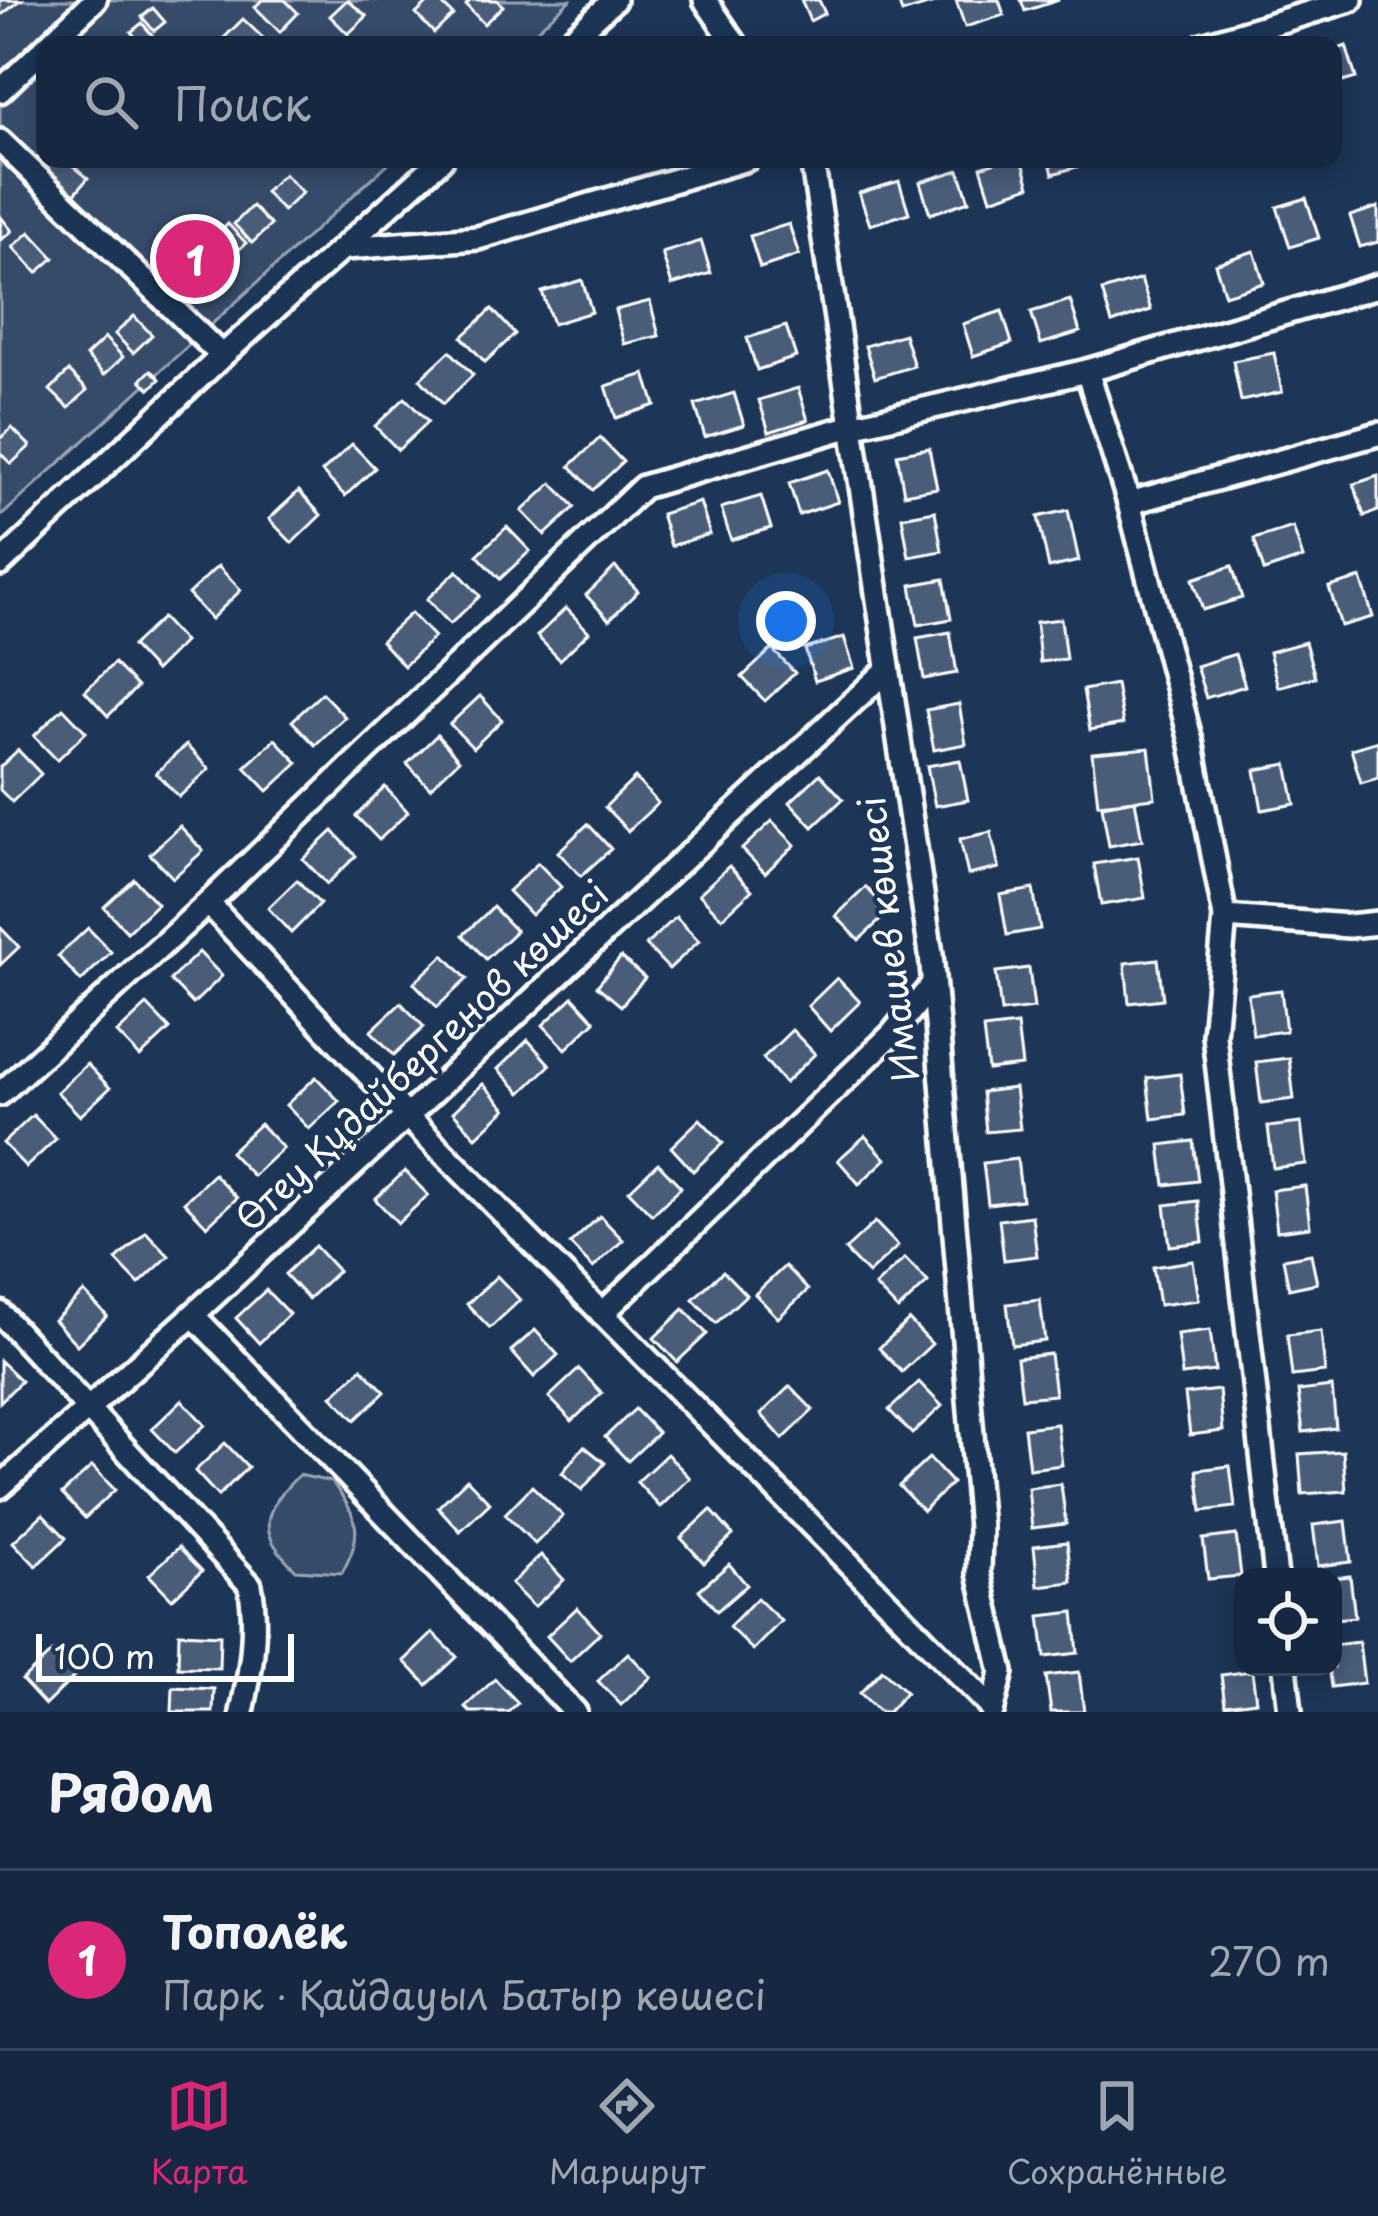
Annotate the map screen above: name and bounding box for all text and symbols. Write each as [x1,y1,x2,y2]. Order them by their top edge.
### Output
search box [36,36,1342,168]
text: Поиск [174,68,311,136]
icon: search [78,69,144,135]
pin: 1 [156,214,234,304]
your location [756,591,816,651]
street label: Имашев көшесі [843,794,931,1085]
street label: Өтеу Құдайбергенов көшесі [222,867,619,1243]
map controls [1234,1568,1342,1676]
button: locate [1234,1568,1342,1676]
scale bar [36,1628,294,1681]
text: 100 m [54,1630,155,1680]
text: Рядом [48,1752,214,1829]
text: Тополёк [162,1896,347,1964]
text: 1 [78,1930,96,1989]
text: 270 m [1208,1930,1330,1989]
text: Парк · Қайдауыл Батыр көшесі [162,1964,766,2023]
tab: Карта [151,2073,248,2195]
tab: Маршрут [549,2073,705,2195]
tab: Сохранённые [1007,2073,1227,2195]

